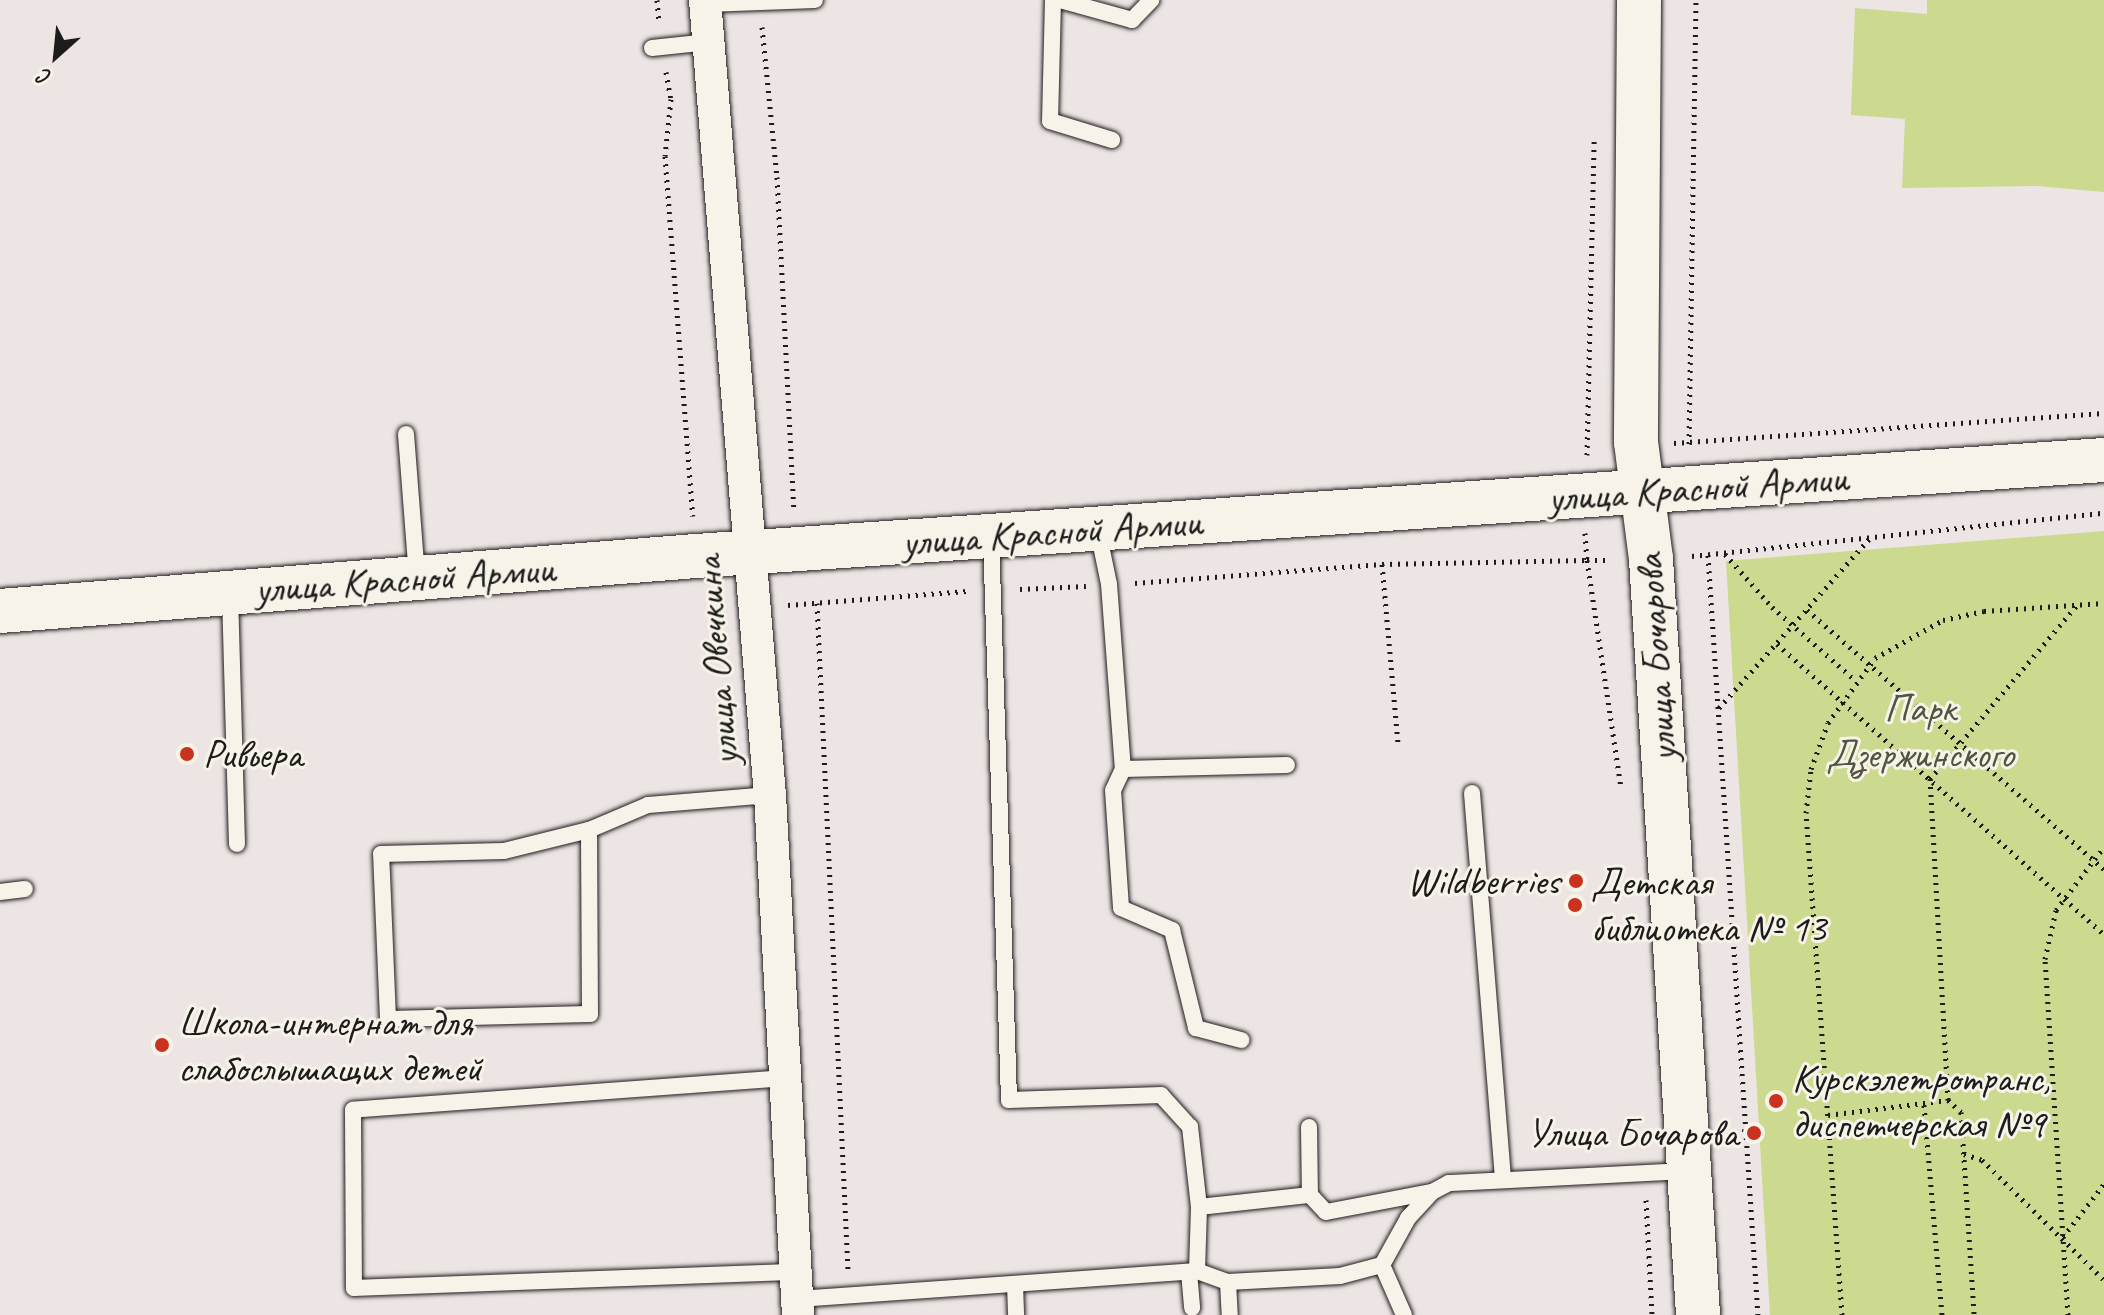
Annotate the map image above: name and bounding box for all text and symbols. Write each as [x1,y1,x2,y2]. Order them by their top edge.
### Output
north arrow [16,16,96,96]
text: С [34,62,56,92]
street label: улица Красной Армии [1546,454,1850,522]
street label: улица Красной Армии [900,498,1204,566]
street label: улица Красной Армии [253,545,557,613]
street label: улица Бочарова [1625,552,1687,764]
street label: улица Овечкина [683,554,749,768]
park label: Парк Дзержинского [1826,684,2014,778]
place label: Ривьера [203,730,302,778]
marker: Ривьера [178,745,196,763]
place label: Wildberries [1407,857,1560,905]
place label: Детская библиотека № 13 [1591,858,1826,952]
marker: Wildberries [1567,872,1585,890]
marker: Детская библиотека № 13 [1566,896,1584,914]
place label: Школа-интернат для слабослышащих детей [178,998,482,1092]
marker: Школа-интернат для слабослышащих детей [153,1036,171,1054]
place label: Курскэлетротранс, диспетчерская №9 [1792,1054,2051,1148]
marker: Курскэлетротранс, диспетчерская №9 [1767,1092,1785,1110]
place label: Улица Бочарова [1527,1109,1738,1157]
marker: Улица Бочарова [1745,1124,1763,1142]

